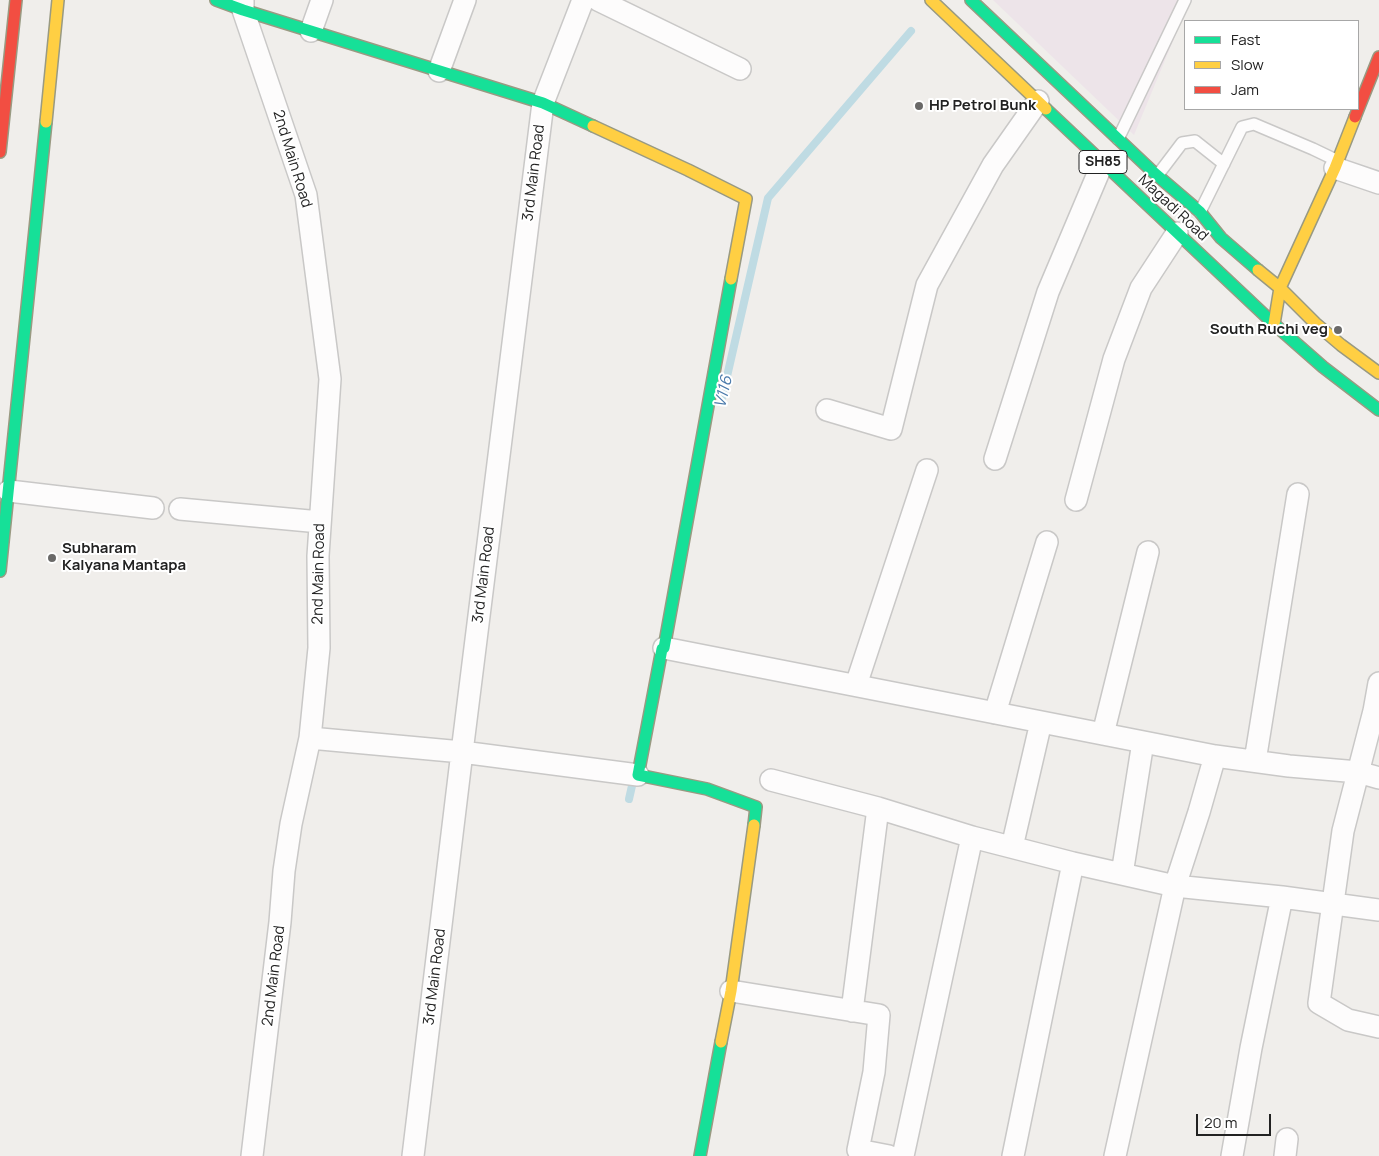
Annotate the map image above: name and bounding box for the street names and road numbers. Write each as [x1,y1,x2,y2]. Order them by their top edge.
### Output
street label: 2nd Main Road [269,108,315,210]
street label: 3rd Main Road [519,124,549,222]
road number: SH85 [1079,150,1127,173]
street label: Magadi Road [1134,171,1212,245]
street label: 2nd Main Road [309,523,329,625]
street label: 3rd Main Road [469,526,499,624]
street label: 2nd Main Road [259,925,289,1027]
street label: 3rd Main Road [420,928,450,1026]

